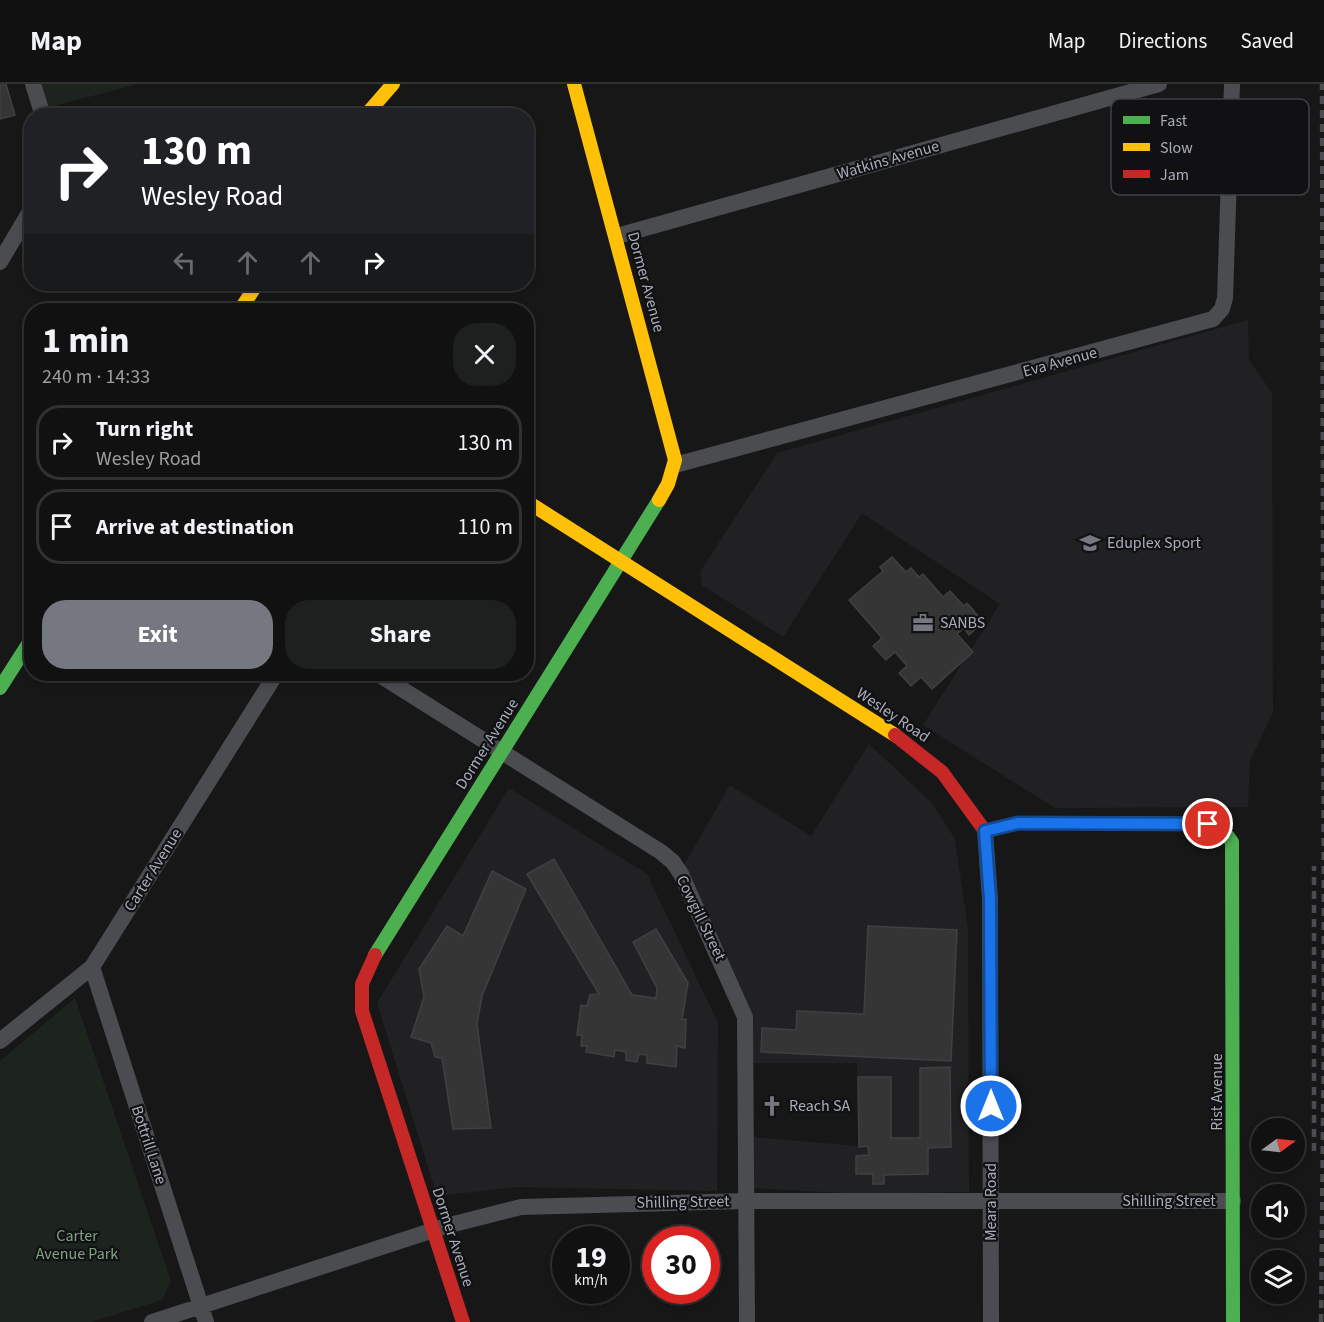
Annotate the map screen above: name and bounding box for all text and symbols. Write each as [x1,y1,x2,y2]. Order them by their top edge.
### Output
text: Map [30,21,82,61]
text: Map [1048,26,1086,56]
text: Directions [1119,26,1207,56]
text: Saved [1240,26,1294,56]
legend [1111,99,1309,195]
text: Fast [1160,110,1188,132]
text: 130 m [141,121,252,181]
icon: right [42,132,120,210]
street label: Watkins Avenue [834,135,942,185]
text: Slow [1160,137,1193,159]
text: Jam [1160,164,1189,186]
text: Wesley Road [141,177,283,216]
street label: Dormer Avenue [622,229,670,335]
icon: left [168,246,201,279]
icon: ahead [231,246,264,279]
icon: ahead [294,246,327,279]
icon: right [357,246,390,279]
text: 1 min [42,315,130,366]
button: close [453,323,516,386]
street label: Eva Avenue [1020,342,1100,382]
text: 240 m · 14:33 [42,363,150,391]
text: Turn right [96,413,193,445]
icon: right [45,426,78,459]
text: 130 m [458,427,513,459]
text: Wesley Road [96,445,201,473]
icon: arrive [45,510,78,543]
text: Arrive at destination [96,511,294,543]
text: 110 m [458,511,513,543]
school or university icon: Eduplex Sport [1078,531,1102,555]
place label: Eduplex Sport [1107,532,1202,554]
button: Exit [42,600,273,669]
button: Share [285,600,516,669]
office icon: SANBS [911,611,935,635]
place label: SANBS [940,612,985,634]
street label: Wesley Road [852,682,934,748]
street label: Dormer Avenue [450,694,524,794]
pin [1182,798,1233,849]
icon: arrive [1191,807,1224,840]
street label: Carter Avenue [119,824,187,916]
street label: Cowgill Street [671,872,731,965]
street label: Rist Avenue [1206,1053,1228,1131]
position arrow [959,1074,1023,1138]
church icon: Reach SA [760,1094,784,1118]
place label: Reach SA [789,1095,850,1117]
street label: Bottrill Lane [126,1103,172,1187]
north arrow [1251,1118,1305,1172]
map controls [1251,1118,1305,1304]
street label: Meara Road [980,1163,1002,1241]
street label: Dormer Avenue [427,1184,479,1290]
button: sound [1251,1184,1305,1238]
street label: Shilling Street [636,1190,730,1214]
street label: Shilling Street [1122,1190,1216,1212]
park label: Carter Avenue Park [36,1225,118,1265]
speed limit sign: 30 [642,1226,720,1304]
text: 19 [575,1236,607,1279]
button: layers [1251,1250,1305,1304]
text: km/h [574,1270,608,1291]

